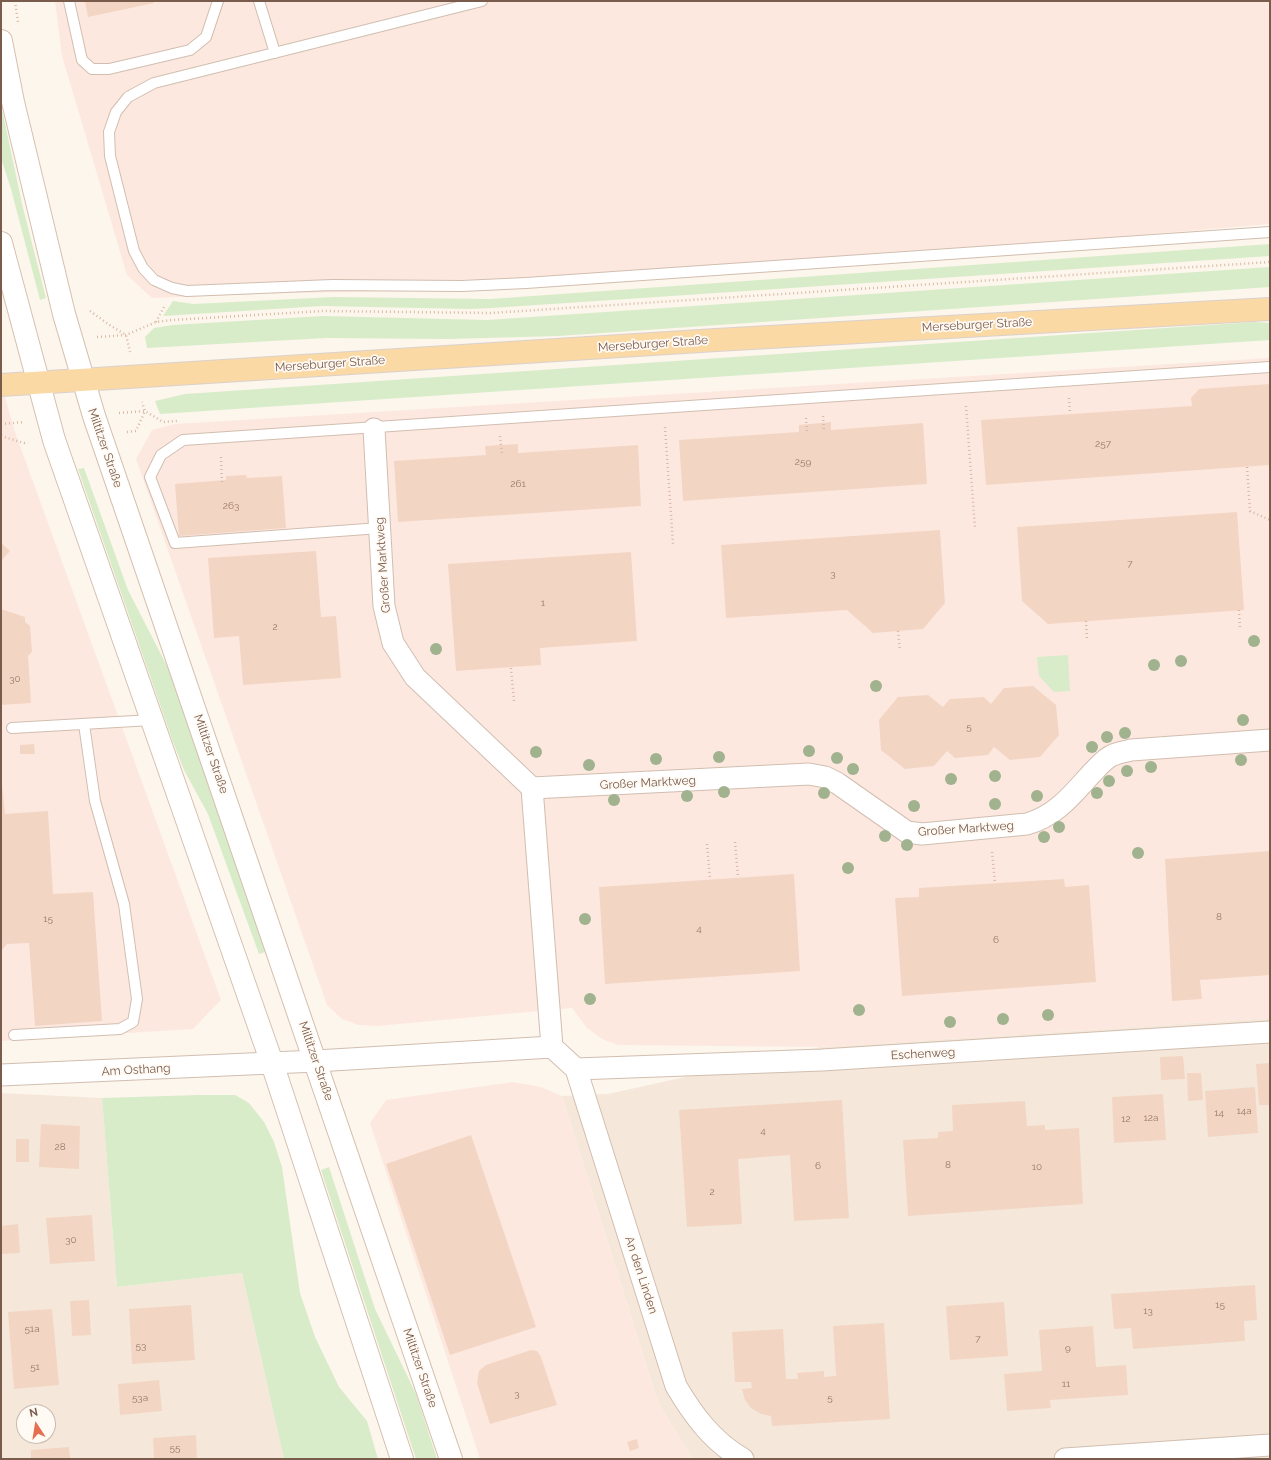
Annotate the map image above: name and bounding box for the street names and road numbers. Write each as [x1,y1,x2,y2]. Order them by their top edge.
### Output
street label: Merseburger Straße [921,315,1033,335]
street label: Merseburger Straße [597,333,709,355]
street label: Merseburger Straße [274,353,386,375]
street label: Miltitzer Straße [85,407,125,489]
street label: Großer Marktweg [372,516,394,614]
street label: Miltitzer Straße [191,713,231,795]
street label: Großer Marktweg [600,773,696,793]
street label: Großer Marktweg [917,818,1015,840]
street label: Miltitzer Straße [296,1020,336,1102]
street label: Eschenweg [890,1045,956,1063]
street label: Am Osthang [101,1061,171,1079]
street label: An den Linden [622,1234,660,1316]
street label: Miltitzer Straße [400,1327,440,1409]

